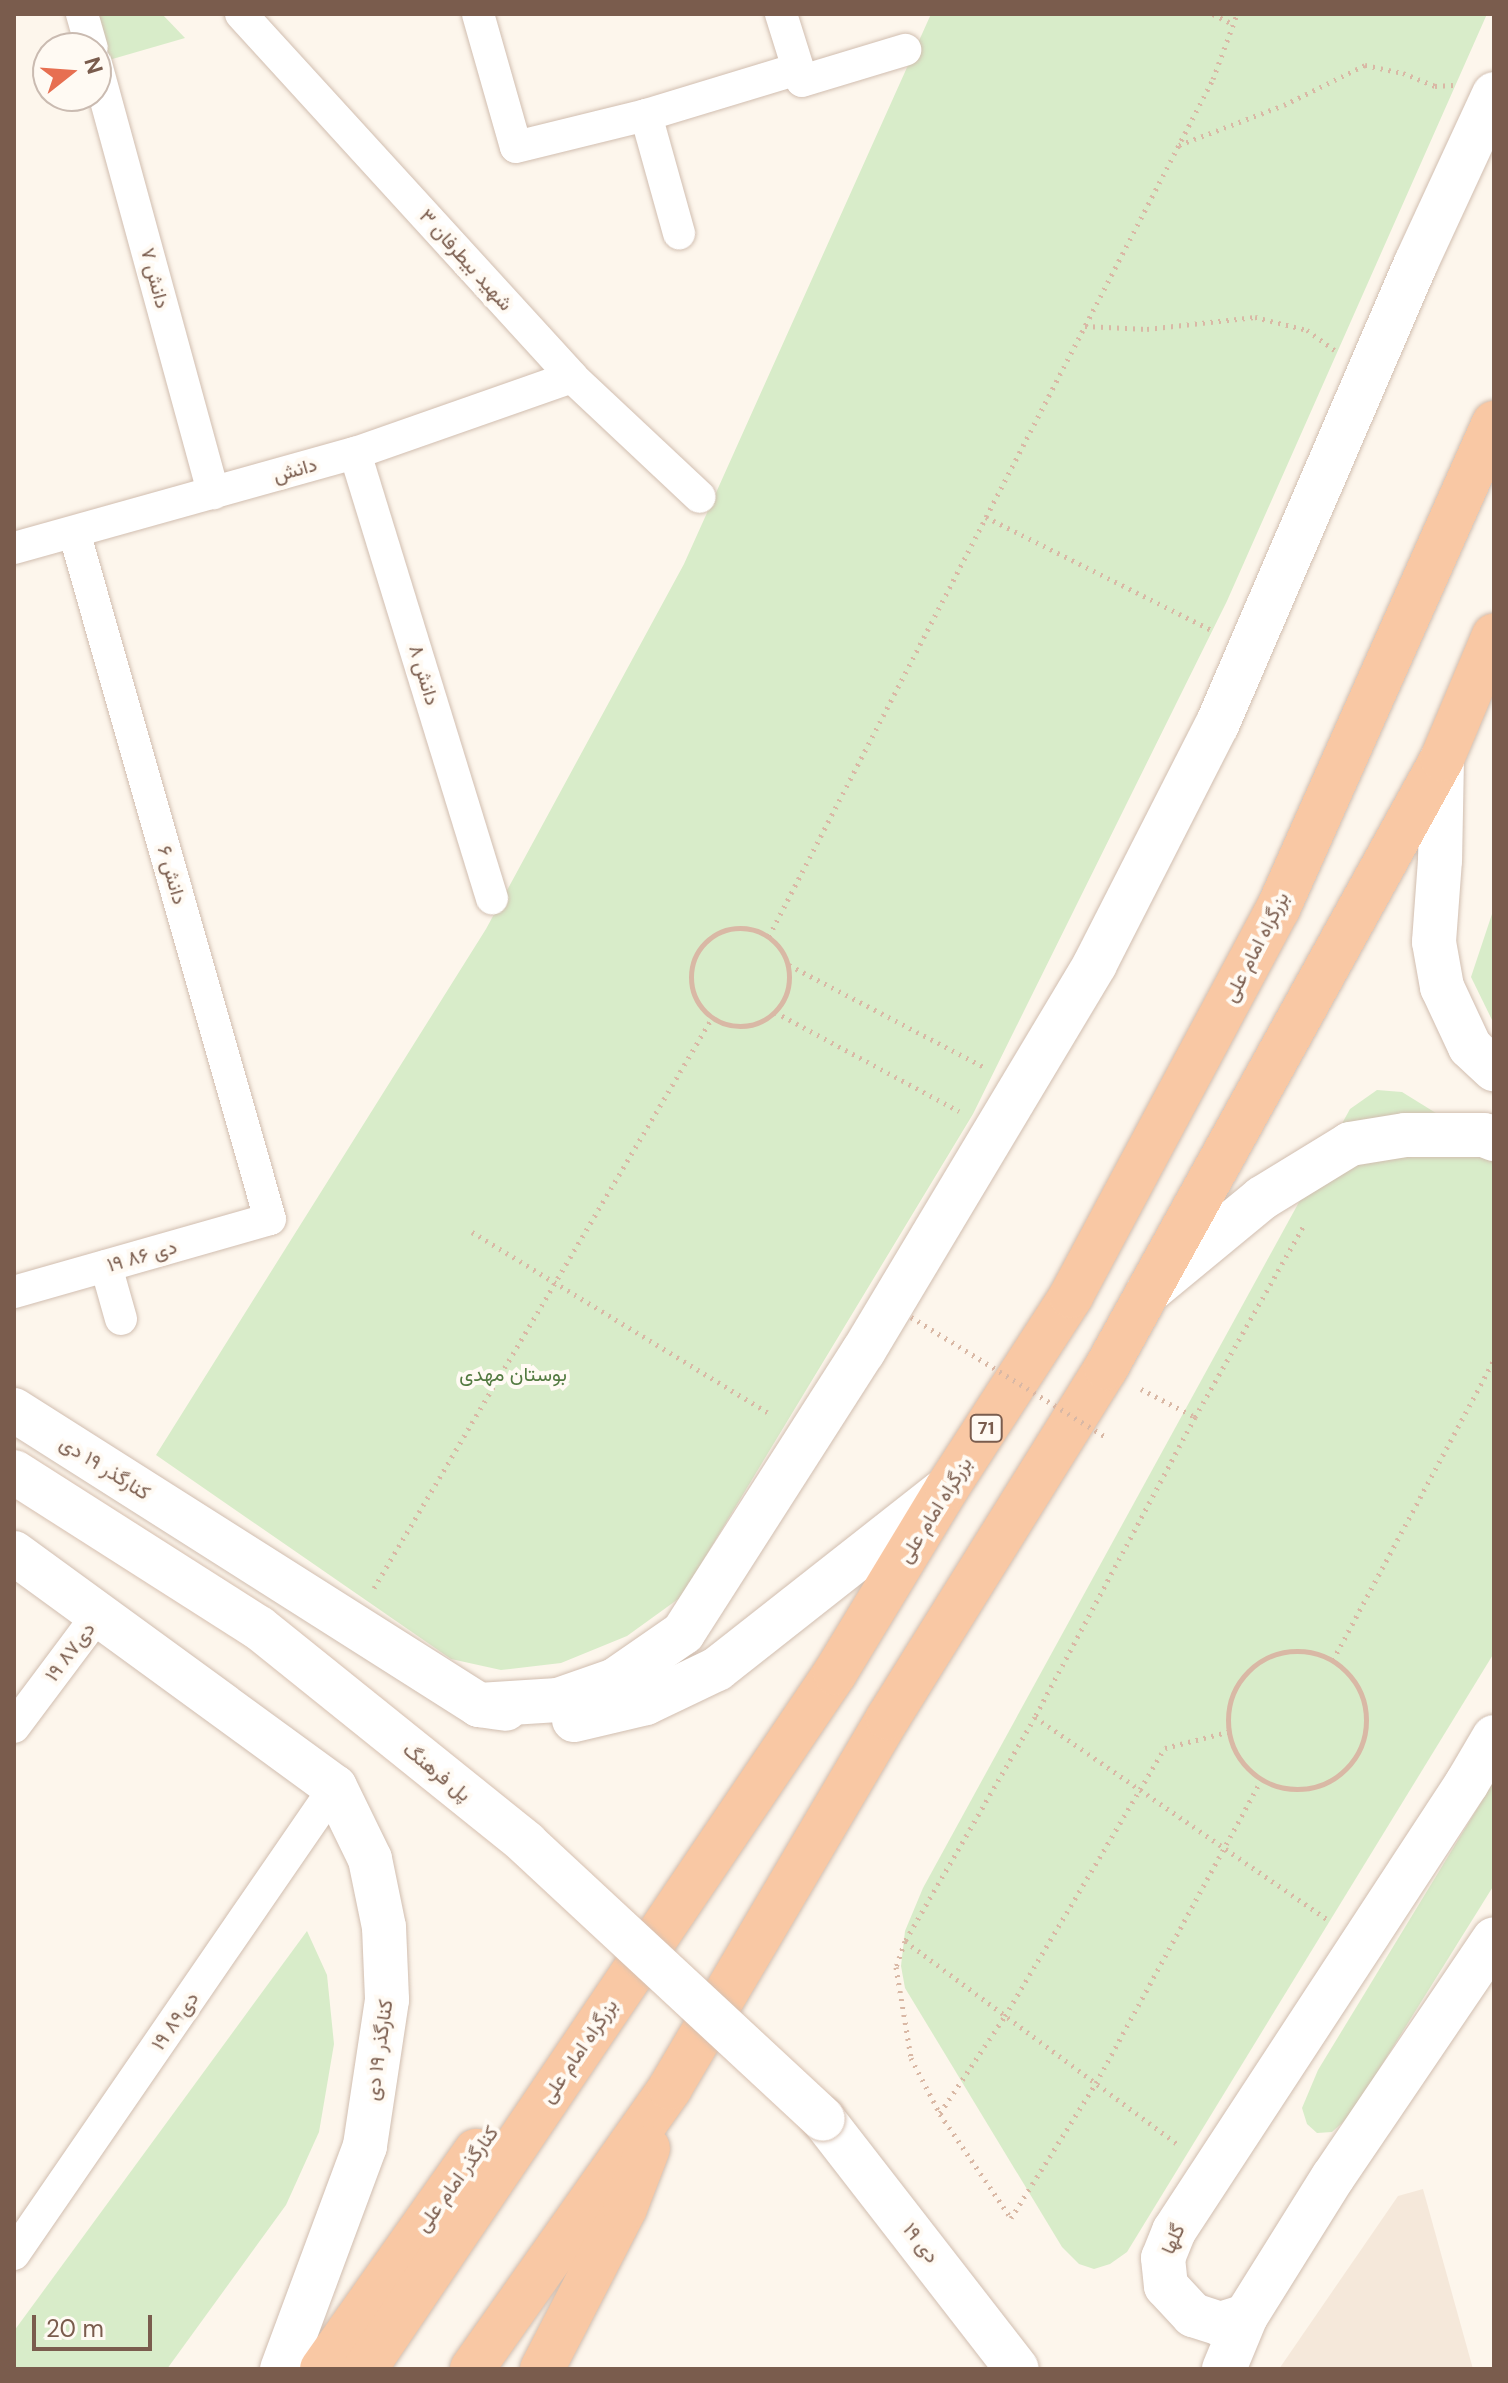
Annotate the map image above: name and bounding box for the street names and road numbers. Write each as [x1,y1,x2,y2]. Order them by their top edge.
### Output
street label: شهید بیطرفان ۳ [414,204,518,316]
street label: دانش ۷ [135,245,175,311]
street label: دانش [270,452,320,488]
street label: دانش ۸ [403,642,445,708]
street label: ۶ دانش [152,843,192,907]
street label: بزرگراه امام علی [1218,888,1294,1006]
street label: ۱۹ دی ۸۶ [104,1235,180,1277]
road number: 71 [968,1414,1004,1442]
street label: کنارگذر ۱۹ دی [55,1431,155,1505]
street label: بزرگراه امام علی [893,1453,977,1567]
street label: ۱۹ دی۸۷ [40,1618,100,1686]
street label: پل فرهنگ [398,1737,476,1807]
street label: ۱۹ دی۸۹ [146,1987,204,2055]
street label: بزرگراه امام علی [535,1994,623,2108]
street label: کنارگذر ۱۹ دی [360,1998,398,2102]
street label: کنارگذر امام علی [411,2121,503,2237]
street label: ۱۹ دی [898,2218,944,2268]
street label: گلها [1156,2220,1190,2258]

